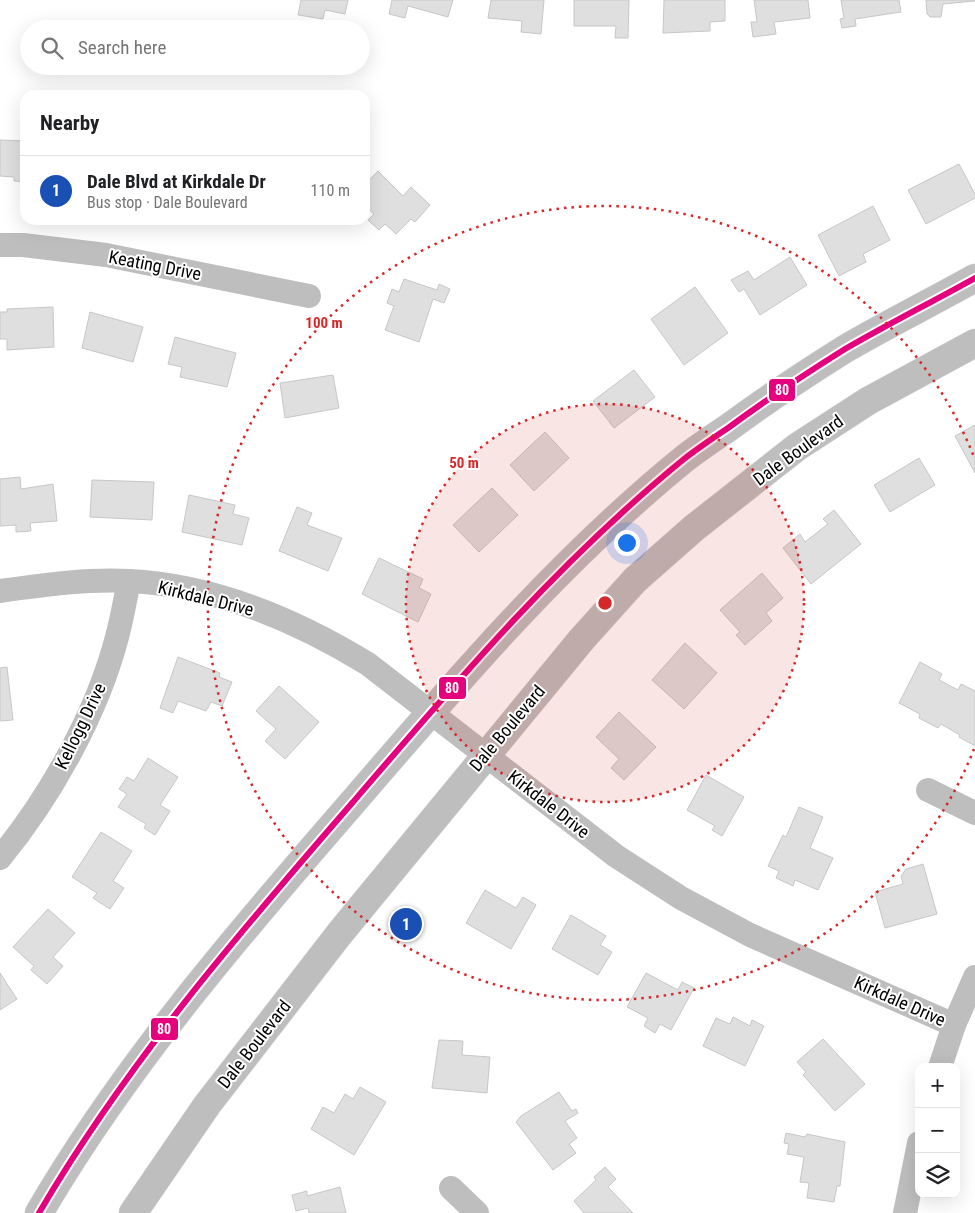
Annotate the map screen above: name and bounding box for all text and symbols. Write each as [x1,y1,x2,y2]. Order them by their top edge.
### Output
search box [20,20,370,75]
icon: search [38,34,66,62]
text: Search here [78,36,166,59]
text: Nearby [40,111,99,135]
text: Dale Blvd at Kirkdale Dr [87,170,266,193]
text: 1 [52,181,60,200]
text: 110 m [311,181,350,200]
text: Bus stop · Dale Boulevard [87,193,248,212]
street label: Keating Drive [107,246,203,284]
text: 100 m [305,314,343,332]
line badge: 80 [768,378,796,402]
text: 80 [775,382,789,398]
street label: Dale Boulevard [749,410,847,490]
text: 50 m [449,454,479,472]
your location [614,530,640,556]
street label: Kirkdale Drive [156,576,256,620]
centre of rings [596,594,614,612]
line badge: 80 [438,676,467,700]
street label: Kellogg Drive [50,680,110,772]
text: 80 [445,680,459,696]
street label: Dale Boulevard [465,681,549,775]
street label: Kirkdale Drive [504,766,594,842]
pin: 1 [390,905,422,943]
street label: Kirkdale Drive [851,972,949,1030]
street label: Dale Boulevard [213,996,295,1092]
line badge: 80 [150,1017,179,1041]
text: 80 [157,1021,171,1037]
map controls [915,1063,960,1198]
button: + [915,1063,960,1108]
button: − [915,1108,960,1153]
button: layers [915,1153,960,1198]

